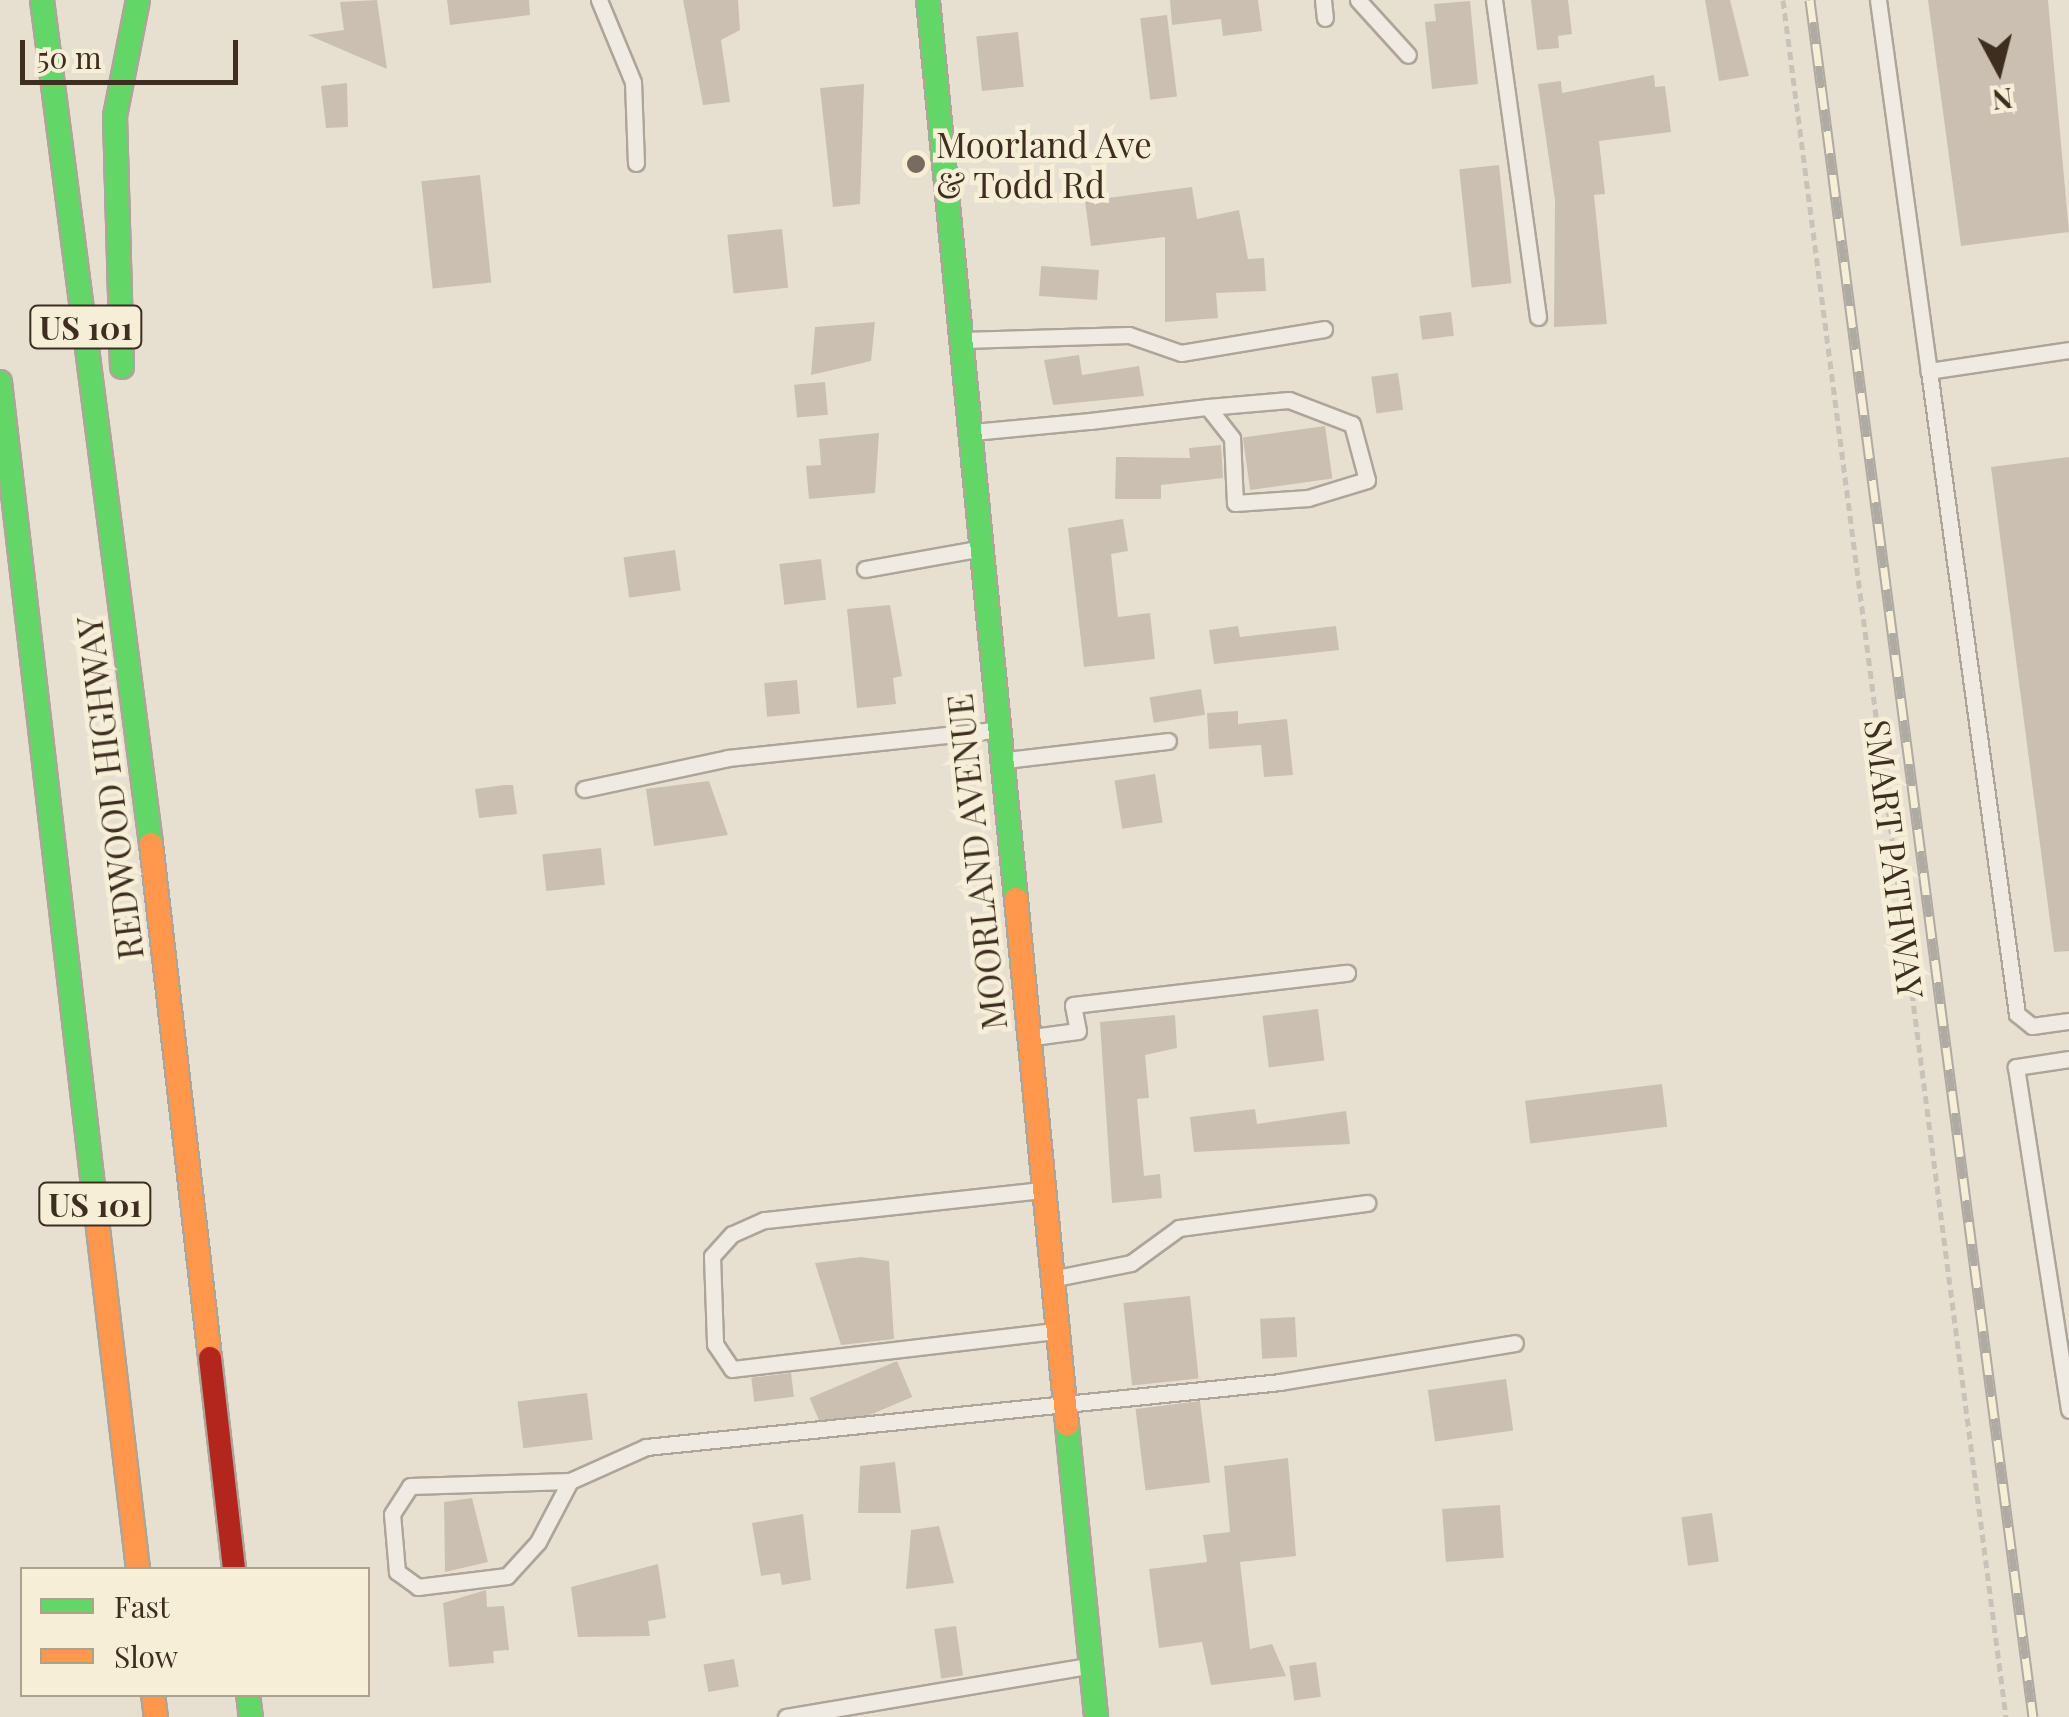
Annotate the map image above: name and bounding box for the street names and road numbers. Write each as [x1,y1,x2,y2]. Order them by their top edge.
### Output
road number: US 101 [28,300,144,354]
street label: REDWOOD HIGHWAY [67,614,151,962]
street label: MOORLAND AVENUE [937,691,1015,1033]
street label: SMART PATHWAY [1857,717,1933,1001]
road number: US 101 [38,1177,152,1231]

